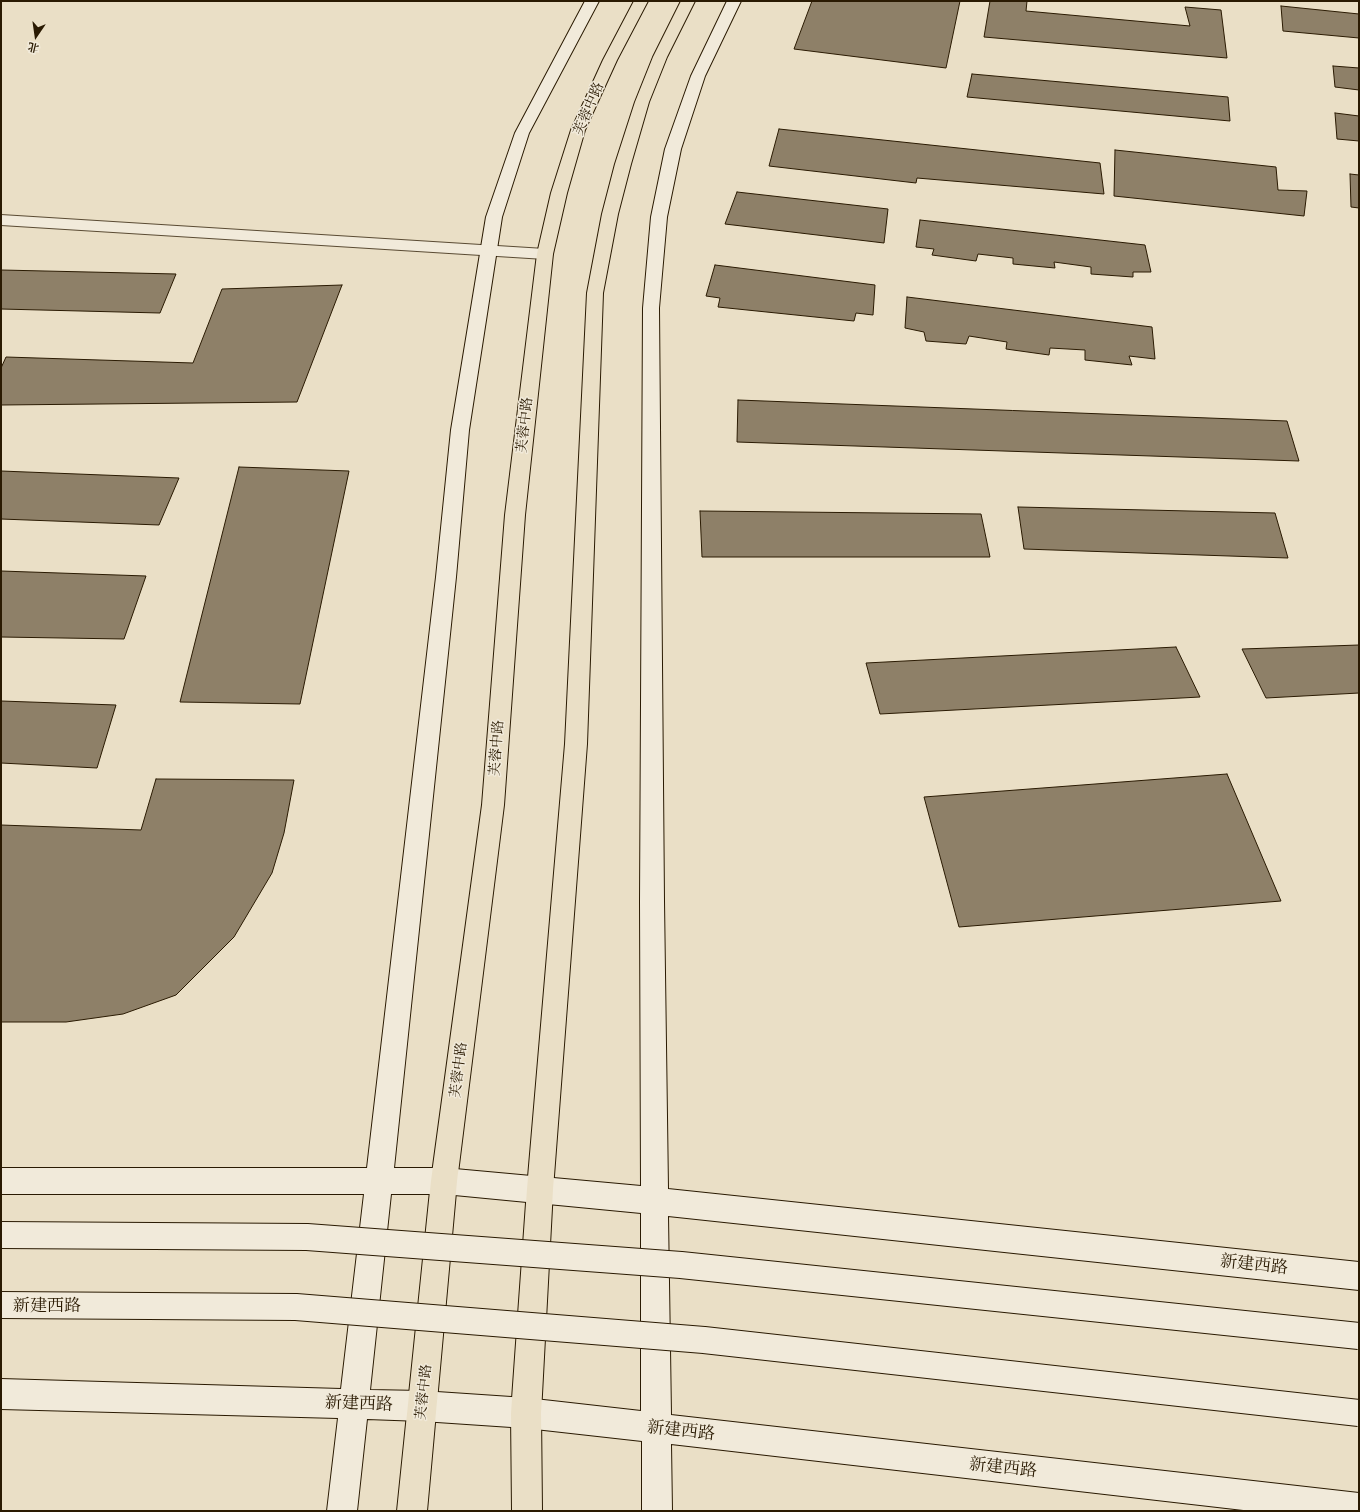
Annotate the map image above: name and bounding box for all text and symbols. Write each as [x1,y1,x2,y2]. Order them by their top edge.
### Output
north arrow [16,16,56,56]
text: 北 [26,40,40,56]
street label: 芙蓉中路 [570,80,608,138]
street label: 芙蓉中路 [514,396,536,454]
street label: 芙蓉中路 [487,719,507,777]
street label: 芙蓉中路 [447,1041,471,1099]
street label: 新建西路 [1219,1251,1289,1279]
street label: 新建西路 [13,1296,81,1316]
street label: 芙蓉中路 [413,1363,435,1421]
street label: 新建西路 [325,1393,393,1415]
street label: 新建西路 [646,1417,716,1445]
street label: 新建西路 [968,1454,1038,1482]

